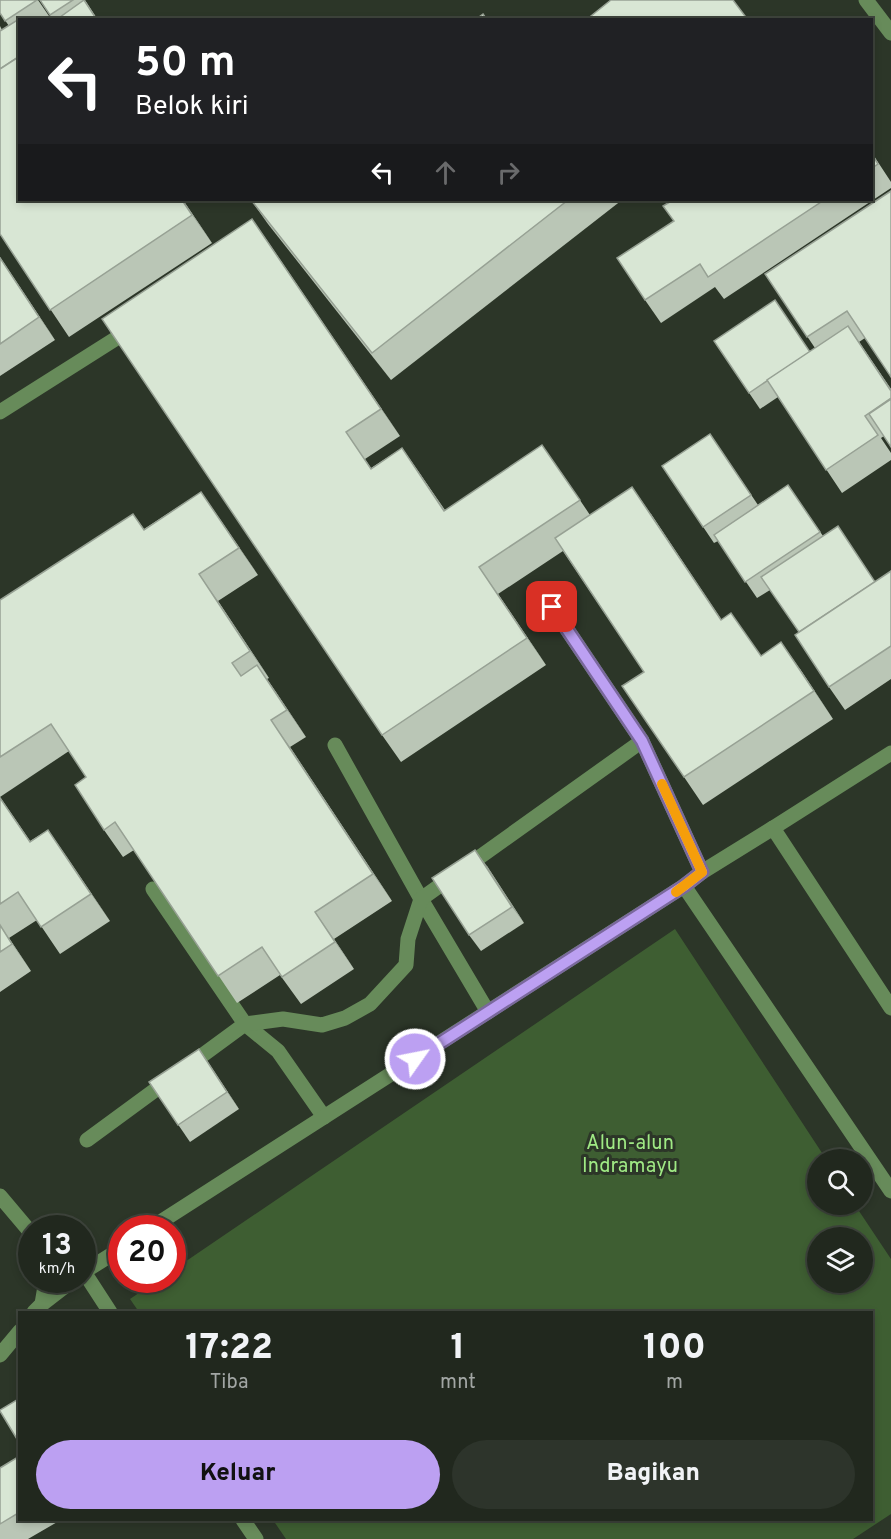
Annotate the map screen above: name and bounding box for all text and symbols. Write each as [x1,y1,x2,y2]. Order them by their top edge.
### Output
text: 50 m [135,38,236,91]
icon: left [36,42,114,120]
text: Belok kiri [135,90,249,124]
icon: left [366,156,399,189]
icon: ahead [429,156,462,189]
icon: right [492,156,525,189]
pin [526,581,577,632]
icon: arrive [535,590,568,623]
position arrow [383,1027,447,1091]
park label: Alun-alun Indramayu [582,1131,678,1180]
map controls [807,1149,873,1293]
button: search [807,1149,873,1215]
speed limit sign: 20 [108,1215,186,1293]
button: layers [807,1227,873,1293]
text: 13 [42,1228,72,1265]
text: km/h [39,1260,75,1279]
text: 17:22 [185,1326,273,1372]
text: 1 [451,1326,465,1372]
text: 100 [643,1326,706,1372]
text: Tiba [210,1370,248,1396]
text: mnt [440,1370,476,1396]
text: m [666,1370,683,1396]
button: Keluar [36,1440,440,1509]
button: Bagikan [452,1440,855,1509]

